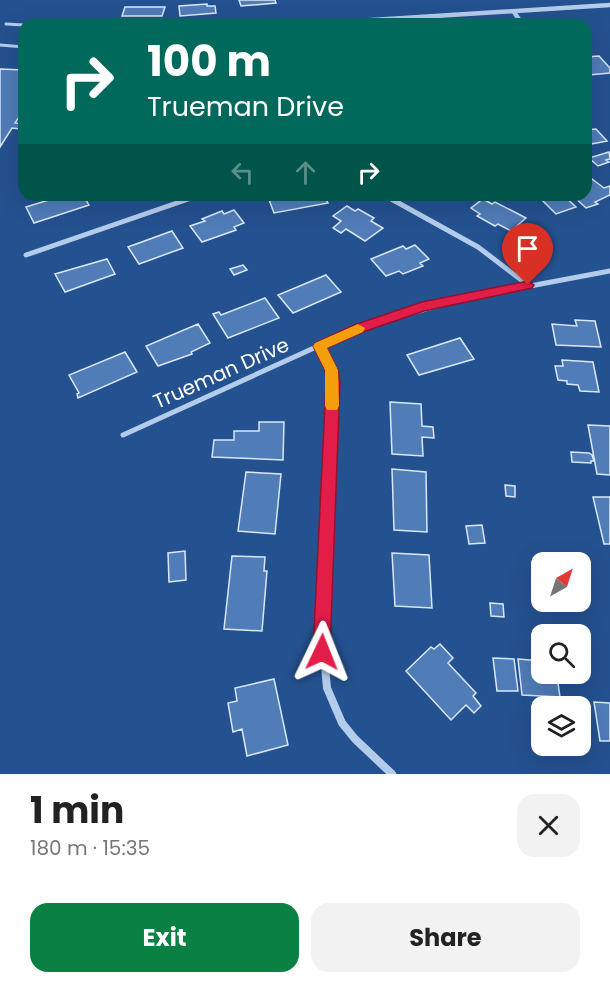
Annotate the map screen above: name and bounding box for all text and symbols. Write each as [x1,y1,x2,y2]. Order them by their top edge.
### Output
text: 100 m [147,32,271,91]
icon: right [48,42,126,120]
text: Trueman Drive [147,88,344,125]
icon: left [226,156,259,189]
icon: ahead [289,156,322,189]
icon: right [352,156,385,189]
pin [502,223,553,285]
icon: arrive [511,232,544,265]
street label: Trueman Drive [149,331,293,415]
north arrow [531,552,591,612]
map controls [531,552,591,756]
position arrow [290,620,354,684]
button: search [531,624,591,684]
button: layers [531,696,591,756]
text: 1 min [30,785,124,836]
button: close [517,794,580,857]
text: 180 m · 15:35 [30,834,150,862]
button: Exit [30,903,299,972]
button: Share [311,903,580,972]

